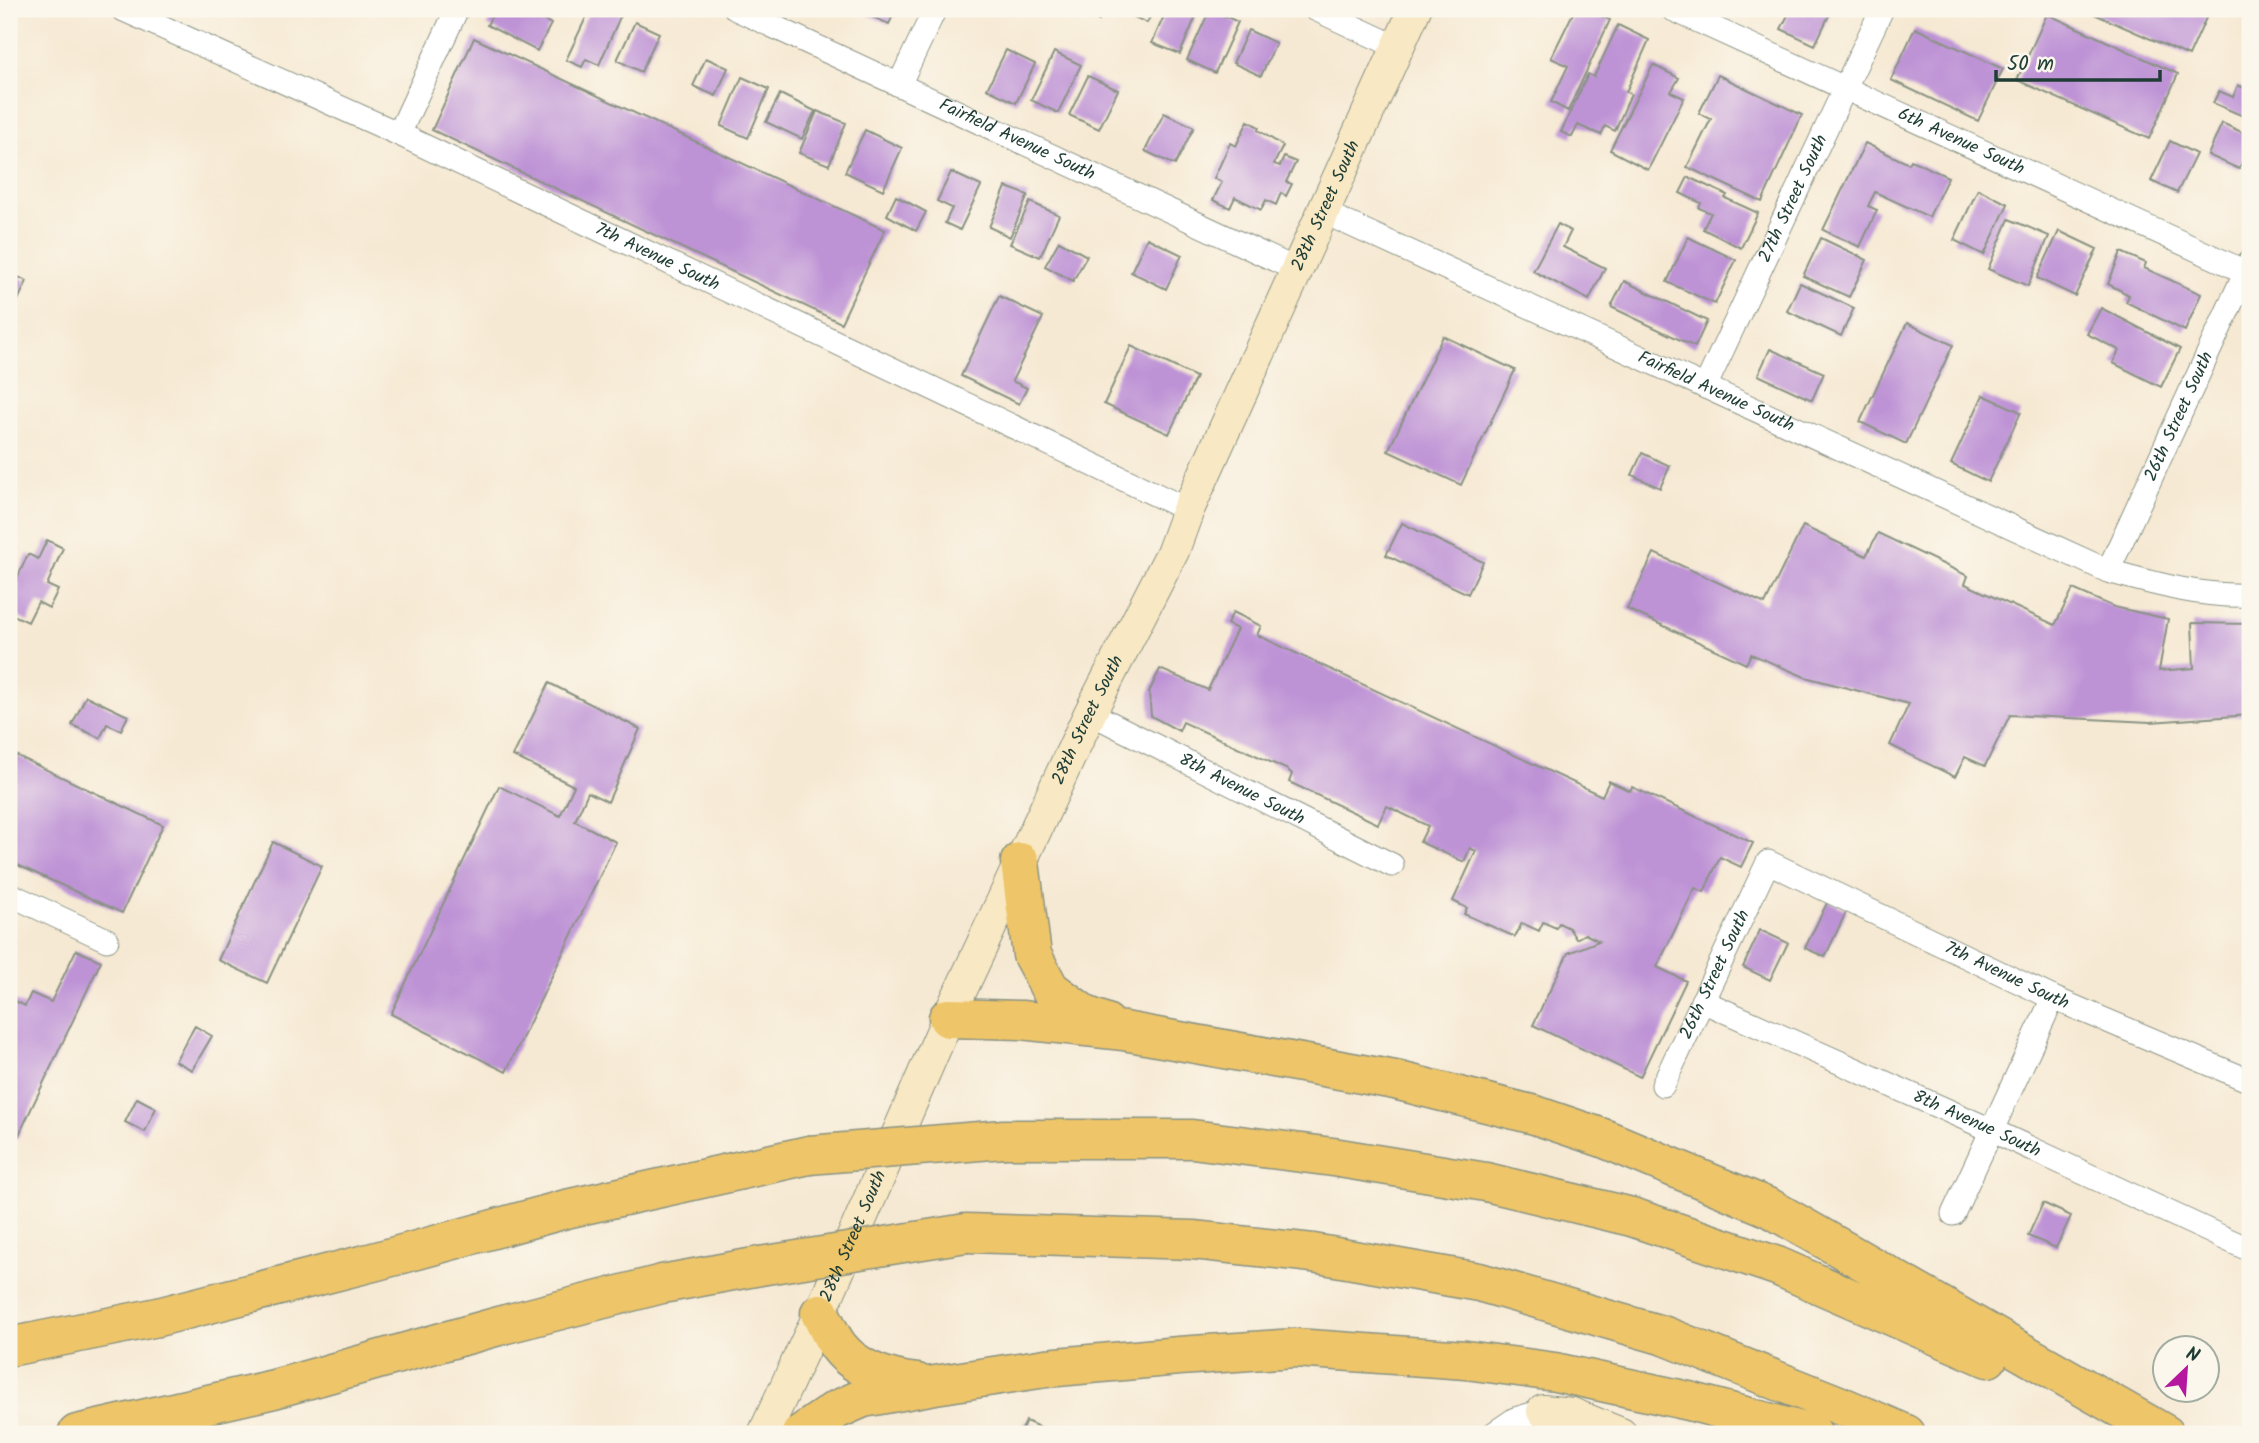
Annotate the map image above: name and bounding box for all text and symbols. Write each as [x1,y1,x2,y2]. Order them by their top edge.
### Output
scale bar [1996,38,2161,82]
text: 50 m [2007,48,2054,81]
street label: Fairfield Avenue South [934,91,1100,189]
street label: 6th Avenue South [1893,100,2029,183]
street label: 27th Street South [1751,130,1836,268]
street label: 28th Street South [1284,136,1368,276]
street label: 7th Avenue South [590,215,725,299]
street label: Fairfield Avenue South [1633,343,1799,440]
street label: 26th Street South [2137,347,2221,486]
street label: 28th Street South [1044,650,1132,790]
street label: 8th Avenue South [1174,745,1310,833]
street label: 26th Street South [1672,905,1758,1044]
street label: 7th Avenue South [1939,934,2074,1018]
street label: 8th Avenue South [1908,1082,2046,1166]
street label: 28th Street South [812,1166,895,1307]
north arrow [2150,1334,2220,1404]
text: N [2181,1339,2204,1372]

